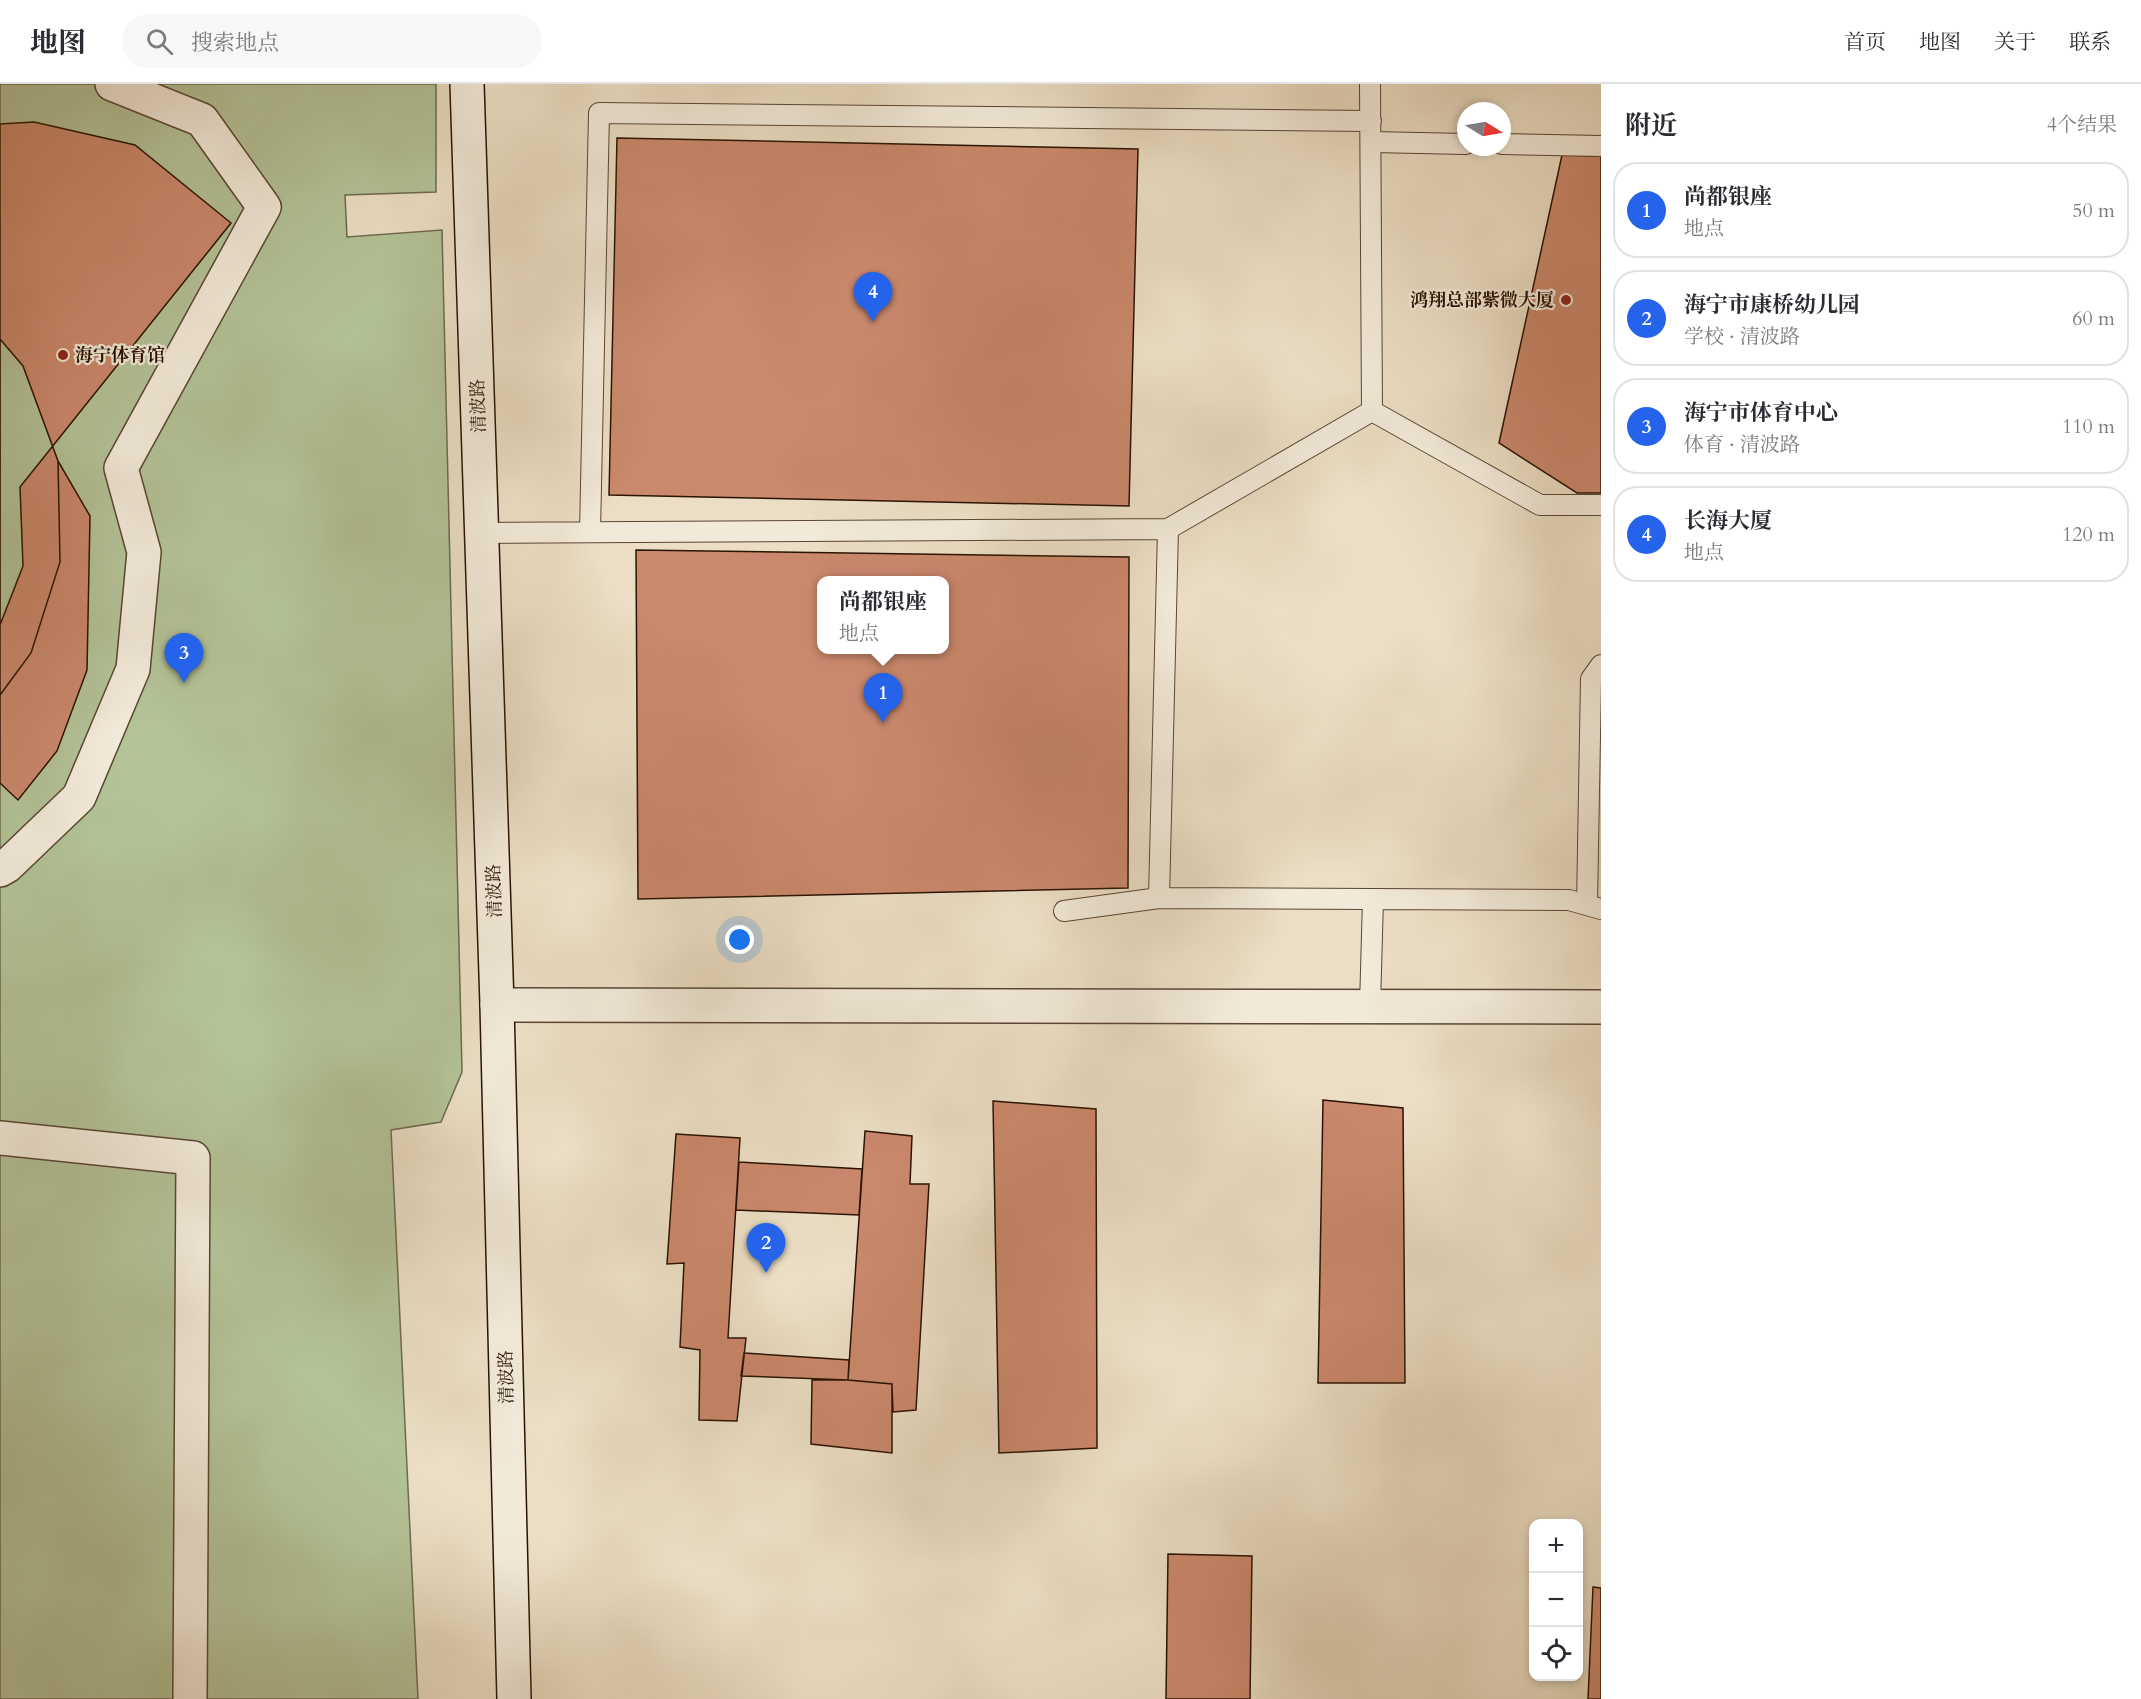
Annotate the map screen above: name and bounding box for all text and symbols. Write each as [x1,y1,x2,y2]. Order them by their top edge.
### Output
search box [122,14,542,68]
text: 地图 [30,24,86,62]
icon: search [143,25,176,58]
text: 搜索地点 [191,28,279,58]
text: 首页 [1844,28,1886,57]
text: 地图 [1919,28,1961,57]
text: 关于 [1994,28,2036,57]
text: 联系 [2069,28,2111,57]
north arrow [1457,102,1511,156]
text: 附近 [1625,108,1677,143]
text: 4个结果 [2047,111,2117,138]
text: 尚都银座 [1684,182,1772,212]
text: 1 [1641,197,1652,224]
text: 50 m [2072,197,2115,224]
text: 地点 [1684,215,1724,242]
pin: 4 [854,272,892,322]
place label: 鸿翔总部紫微大厦 [1410,288,1554,313]
text: 海宁市康桥幼儿园 [1684,290,1860,320]
marker: 鸿翔总部紫微大厦 [1559,293,1573,307]
text: 2 [1641,305,1652,332]
text: 60 m [2072,305,2115,332]
text: 学校 · 清波路 [1684,323,1800,350]
place label: 海宁体育馆 [75,343,165,368]
marker: 海宁体育馆 [56,348,70,362]
street label: 清波路 [465,379,492,433]
text: 海宁市体育中心 [1684,398,1838,428]
text: 3 [1641,413,1652,440]
text: 110 m [2062,413,2115,440]
text: 体育 · 清波路 [1684,431,1800,458]
text: 长海大厦 [1684,506,1772,536]
text: 4 [1641,521,1652,548]
text: 120 m [2062,521,2115,548]
text: 地点 [1684,539,1724,566]
popup [817,576,949,654]
text: 尚都银座 [839,587,927,617]
text: 地点 [839,620,879,647]
pin: 3 [164,634,204,683]
pin: 1 [864,674,902,723]
street label: 清波路 [481,864,508,918]
your location [725,925,754,954]
pin: 2 [746,1224,786,1273]
street label: 清波路 [494,1350,519,1404]
map controls [1529,1519,1583,1681]
button: + [1529,1519,1583,1573]
button: − [1529,1573,1583,1627]
button: locate [1529,1627,1583,1681]

